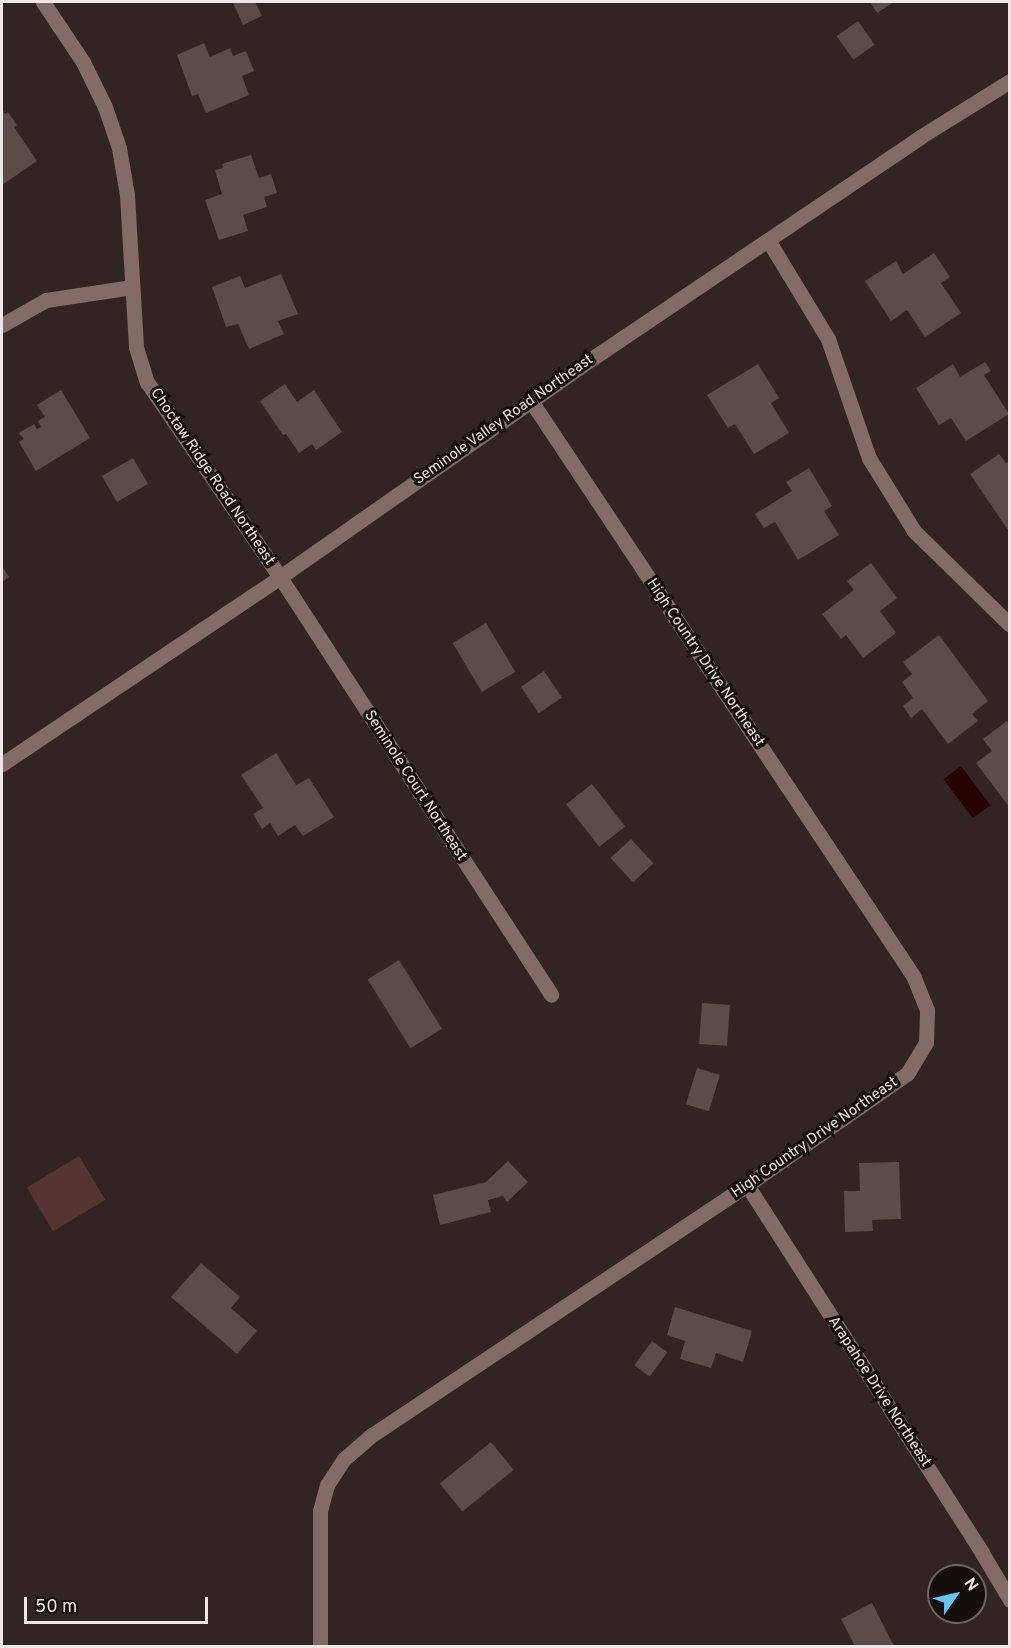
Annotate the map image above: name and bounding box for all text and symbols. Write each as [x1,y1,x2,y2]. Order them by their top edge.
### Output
street label: Seminole Valley Road Northeast [411,351,597,489]
street label: Choctaw Ridge Road Northeast [146,385,278,569]
street label: High Country Drive Northeast [642,576,768,750]
street label: Seminole Court Northeast [360,708,470,864]
street label: High Country Drive Northeast [728,1074,902,1202]
street label: Arapahoe Drive Northeast [824,1313,934,1471]
north arrow [927,1564,987,1624]
text: N [959,1575,982,1595]
scale bar [27,1585,212,1623]
text: 50 m [35,1596,77,1619]

